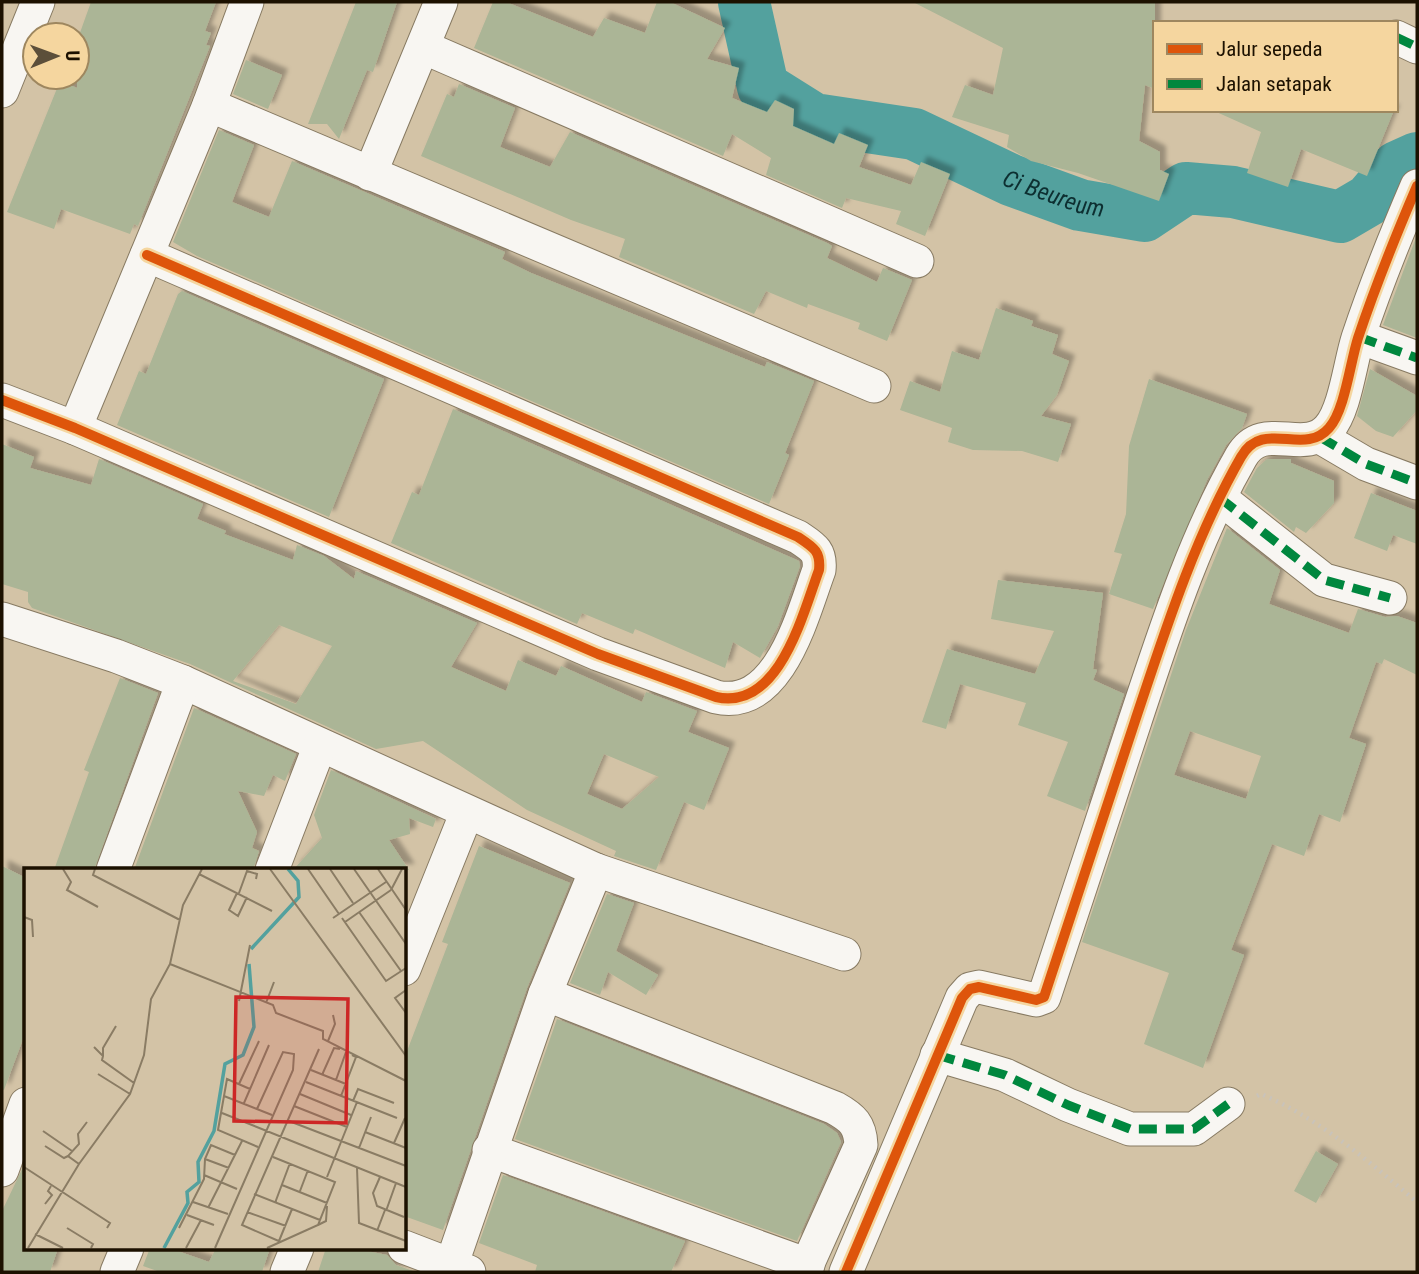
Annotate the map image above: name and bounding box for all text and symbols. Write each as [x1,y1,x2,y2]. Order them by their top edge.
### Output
north arrow [21,21,91,91]
legend [1153,21,1398,112]
text: Jalur sepeda [1216,37,1323,61]
text: U [61,50,84,61]
text: Jalan setapak [1216,72,1332,96]
water label: Ci Beureum [998,164,1107,223]
inset map [24,868,406,1250]

